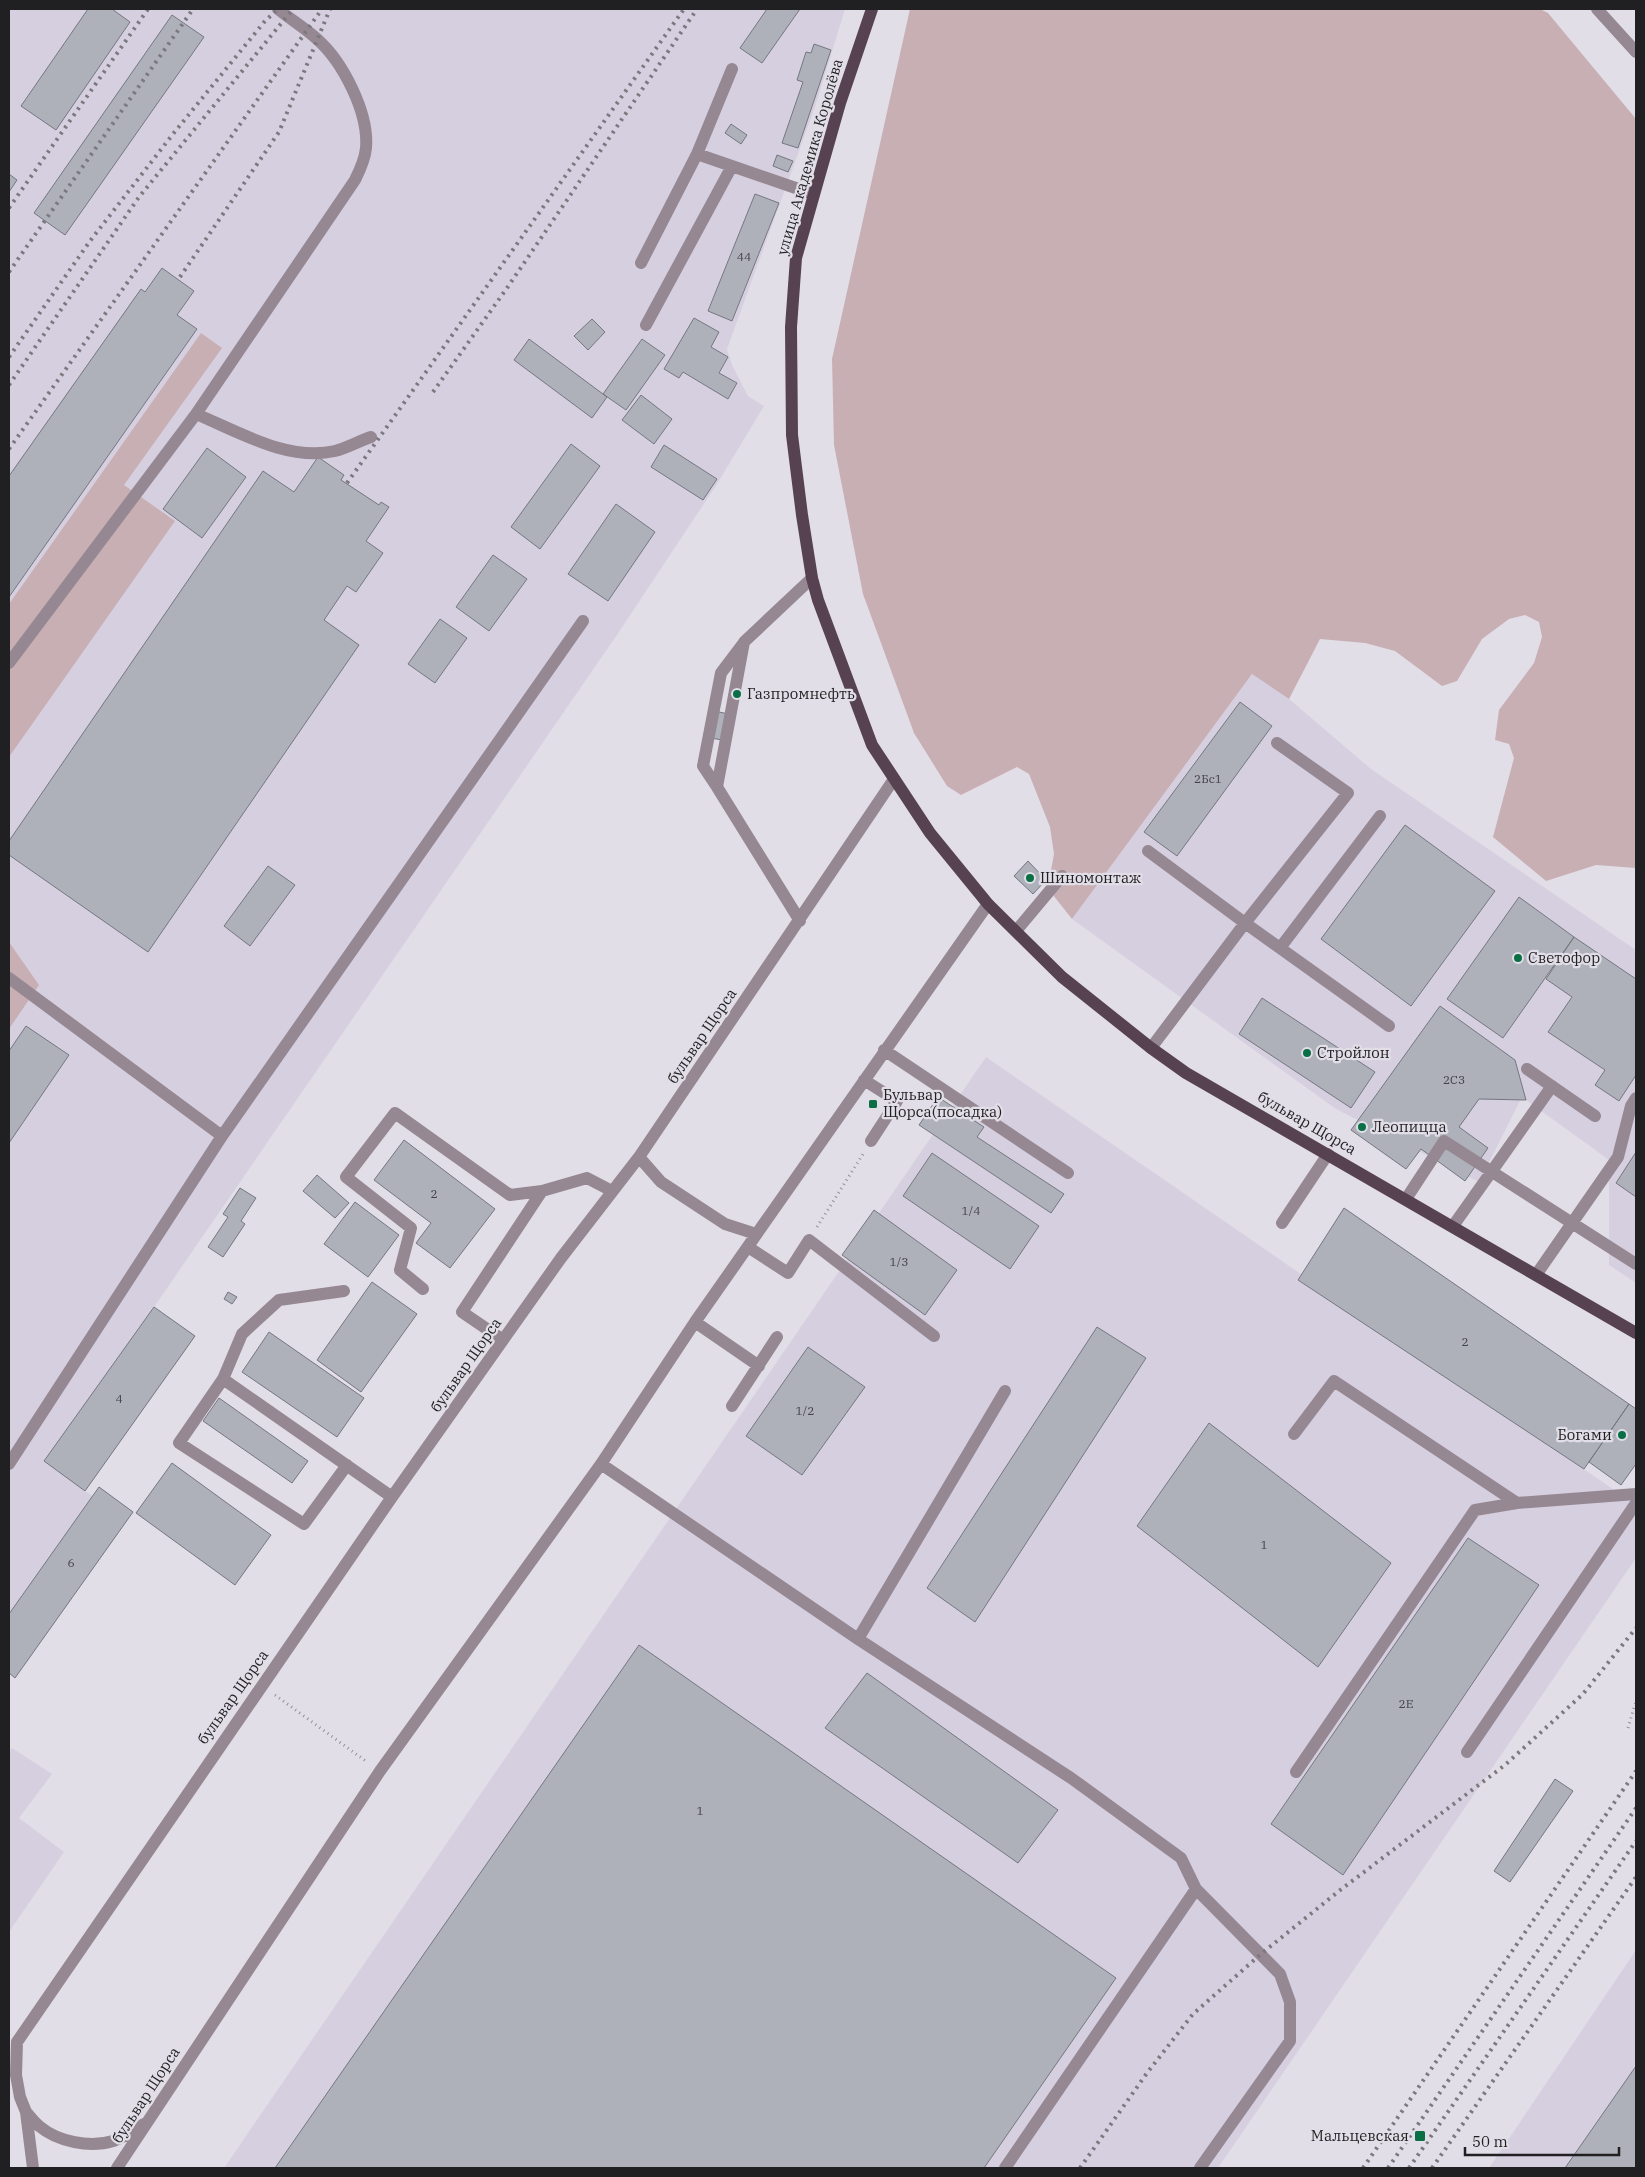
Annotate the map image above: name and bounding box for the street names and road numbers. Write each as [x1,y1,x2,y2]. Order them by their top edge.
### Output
street label: улица Академика Королёва [772,56,847,257]
street label: бульвар Щорса [663,985,740,1087]
street label: бульвар Щорса [1255,1087,1360,1158]
street label: бульвар Щорса [426,1314,505,1416]
street label: бульвар Щорса [193,1646,272,1748]
street label: бульвар Щорса [107,2043,184,2146]

